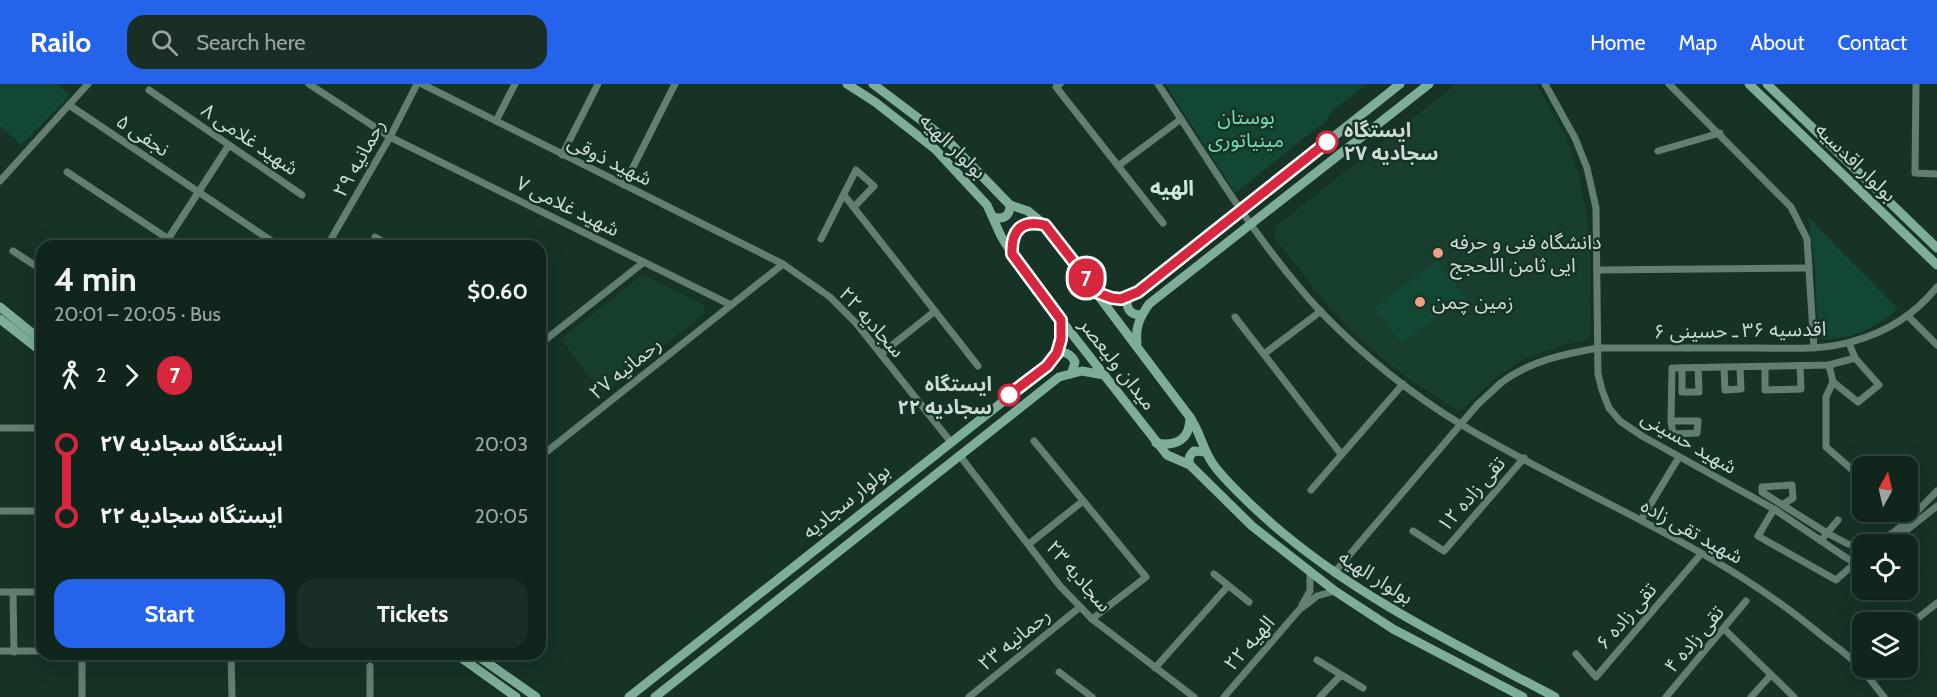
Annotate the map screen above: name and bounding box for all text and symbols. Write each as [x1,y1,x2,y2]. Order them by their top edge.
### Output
search box [127,15,547,69]
text: Railo [30,25,91,59]
icon: search [148,26,181,59]
text: Search here [196,29,306,56]
text: Home [1590,30,1646,55]
text: Map [1679,30,1717,55]
text: About [1750,30,1804,55]
text: Contact [1837,30,1907,55]
street label: شهید غلامی ۸ [197,98,303,180]
park label: بوستان مینیاتوری [1208,105,1284,152]
street label: بولوار الهیه [915,108,991,184]
street label: نجفی ۵ [112,109,174,161]
street label: رحمانیه ۲۹ [328,115,390,201]
place label: ایستگاه سجادیه ۲۷ [1344,118,1438,165]
street label: بولوار اقدسیه [1811,118,1901,206]
street label: شهید ذوقی [564,129,656,191]
marker: ایستگاه سجادیه ۲۷ [1316,131,1338,153]
street label: شهید غلامی ۷ [513,171,623,241]
district label: الهیه [1150,175,1194,200]
place label: دانشگاه فنی و حرفه ایی ثامن اللحجج [1450,230,1601,280]
marker: دانشگاه فنی و حرفه ایی ثامن اللحجج [1431,246,1445,260]
line badge: 7 [1066,258,1106,298]
text: 4 min [54,259,137,299]
text: 7 [1081,266,1091,291]
text: $0.60 [467,278,528,305]
street label: سجادیه ۲۲ [834,282,910,362]
place label: زمین چمن [1432,290,1514,315]
marker: زمین چمن [1413,295,1427,309]
text: 20:01 – 20:05 · Bus [54,302,221,326]
street label: میدان ولیعصر [1074,312,1161,415]
street label: اقدسیه ۳۶ ـ حسینی ۶ [1653,316,1827,344]
street label: رحمانیه ۲۷ [584,332,666,404]
icon: walk [54,359,87,392]
icon: forward [115,359,148,392]
text: 2 [96,363,106,387]
text: 7 [169,363,180,388]
place label: ایستگاه سجادیه ۲۲ [898,372,992,419]
marker: ایستگاه سجادیه ۲۲ [998,384,1020,406]
street label: شهید حسینی [1637,405,1741,479]
text: ایستگاه سجادیه ۲۷ [100,430,283,457]
text: 20:03 [475,432,528,456]
street label: تقی زاده ۱۲ [1432,451,1510,536]
north arrow [1852,456,1918,522]
map controls [1852,456,1918,678]
street label: بولوار سجادیه [797,458,895,544]
street label: شهید تقی زاده [1637,493,1747,569]
text: ایستگاه سجادیه ۲۲ [100,502,283,529]
text: 20:05 [475,504,528,528]
button: locate [1852,534,1918,600]
street label: سجادیه ۲۳ [1041,535,1117,617]
street label: بولوار الهیه [1334,545,1418,609]
street label: تقی زاده ۶ [1591,578,1661,654]
button: Start [54,579,285,648]
button: Tickets [297,579,528,648]
street label: تقی زاده ۴ [1659,600,1729,677]
street label: رحمانیه ۲۳ [973,603,1055,675]
street label: الهیه ۲۲ [1219,611,1279,675]
button: layers [1852,612,1918,678]

